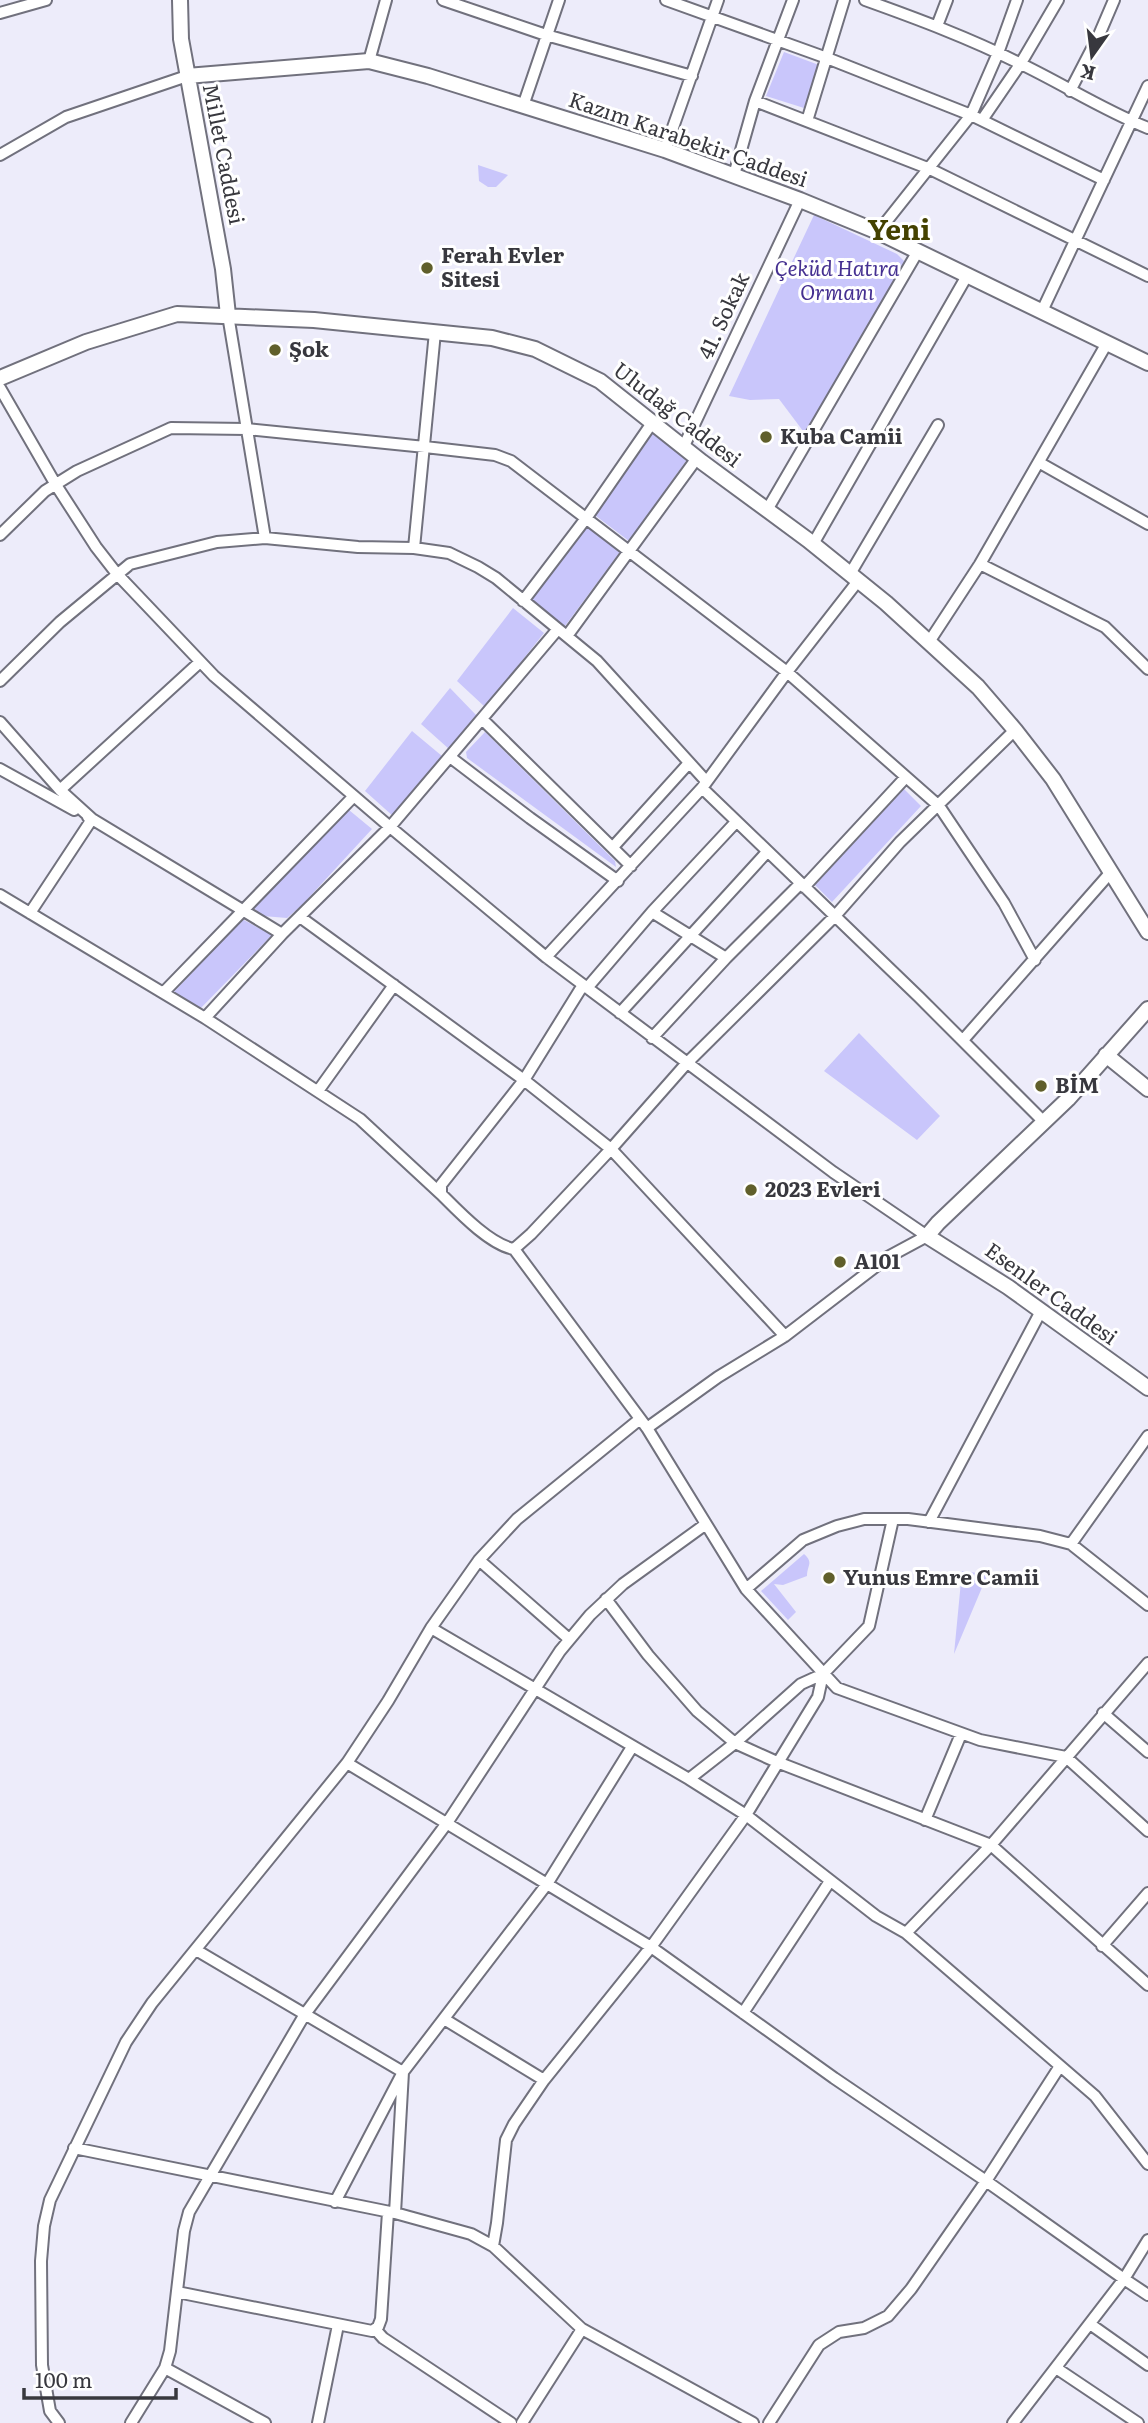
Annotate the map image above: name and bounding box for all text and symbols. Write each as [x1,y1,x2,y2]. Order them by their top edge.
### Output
north arrow [1057,21,1127,91]
text: K [1077,58,1098,89]
street label: Millet Caddesi [197,80,254,227]
street label: Kazım Karabekir Caddesi [565,82,813,193]
district label: Yeni [867,207,931,249]
place label: Ferah Evler Sitesi [441,238,565,293]
park label: Çeküd Hatıra Ormanı [775,251,899,306]
marker: Ferah Evler Sitesi [419,260,435,276]
street label: 41. Sokak [688,266,755,364]
place label: Şok [289,332,330,363]
marker: Şok [267,342,283,358]
street label: Uludağ Caddesi [608,353,749,473]
place label: Kuba Camii [780,419,903,450]
marker: Kuba Camii [758,429,774,445]
place label: BİM [1055,1068,1099,1099]
marker: BİM [1033,1078,1049,1094]
place label: 2023 Evleri [765,1172,881,1203]
marker: 2023 Evleri [743,1182,759,1198]
street label: Esenler Caddesi [980,1233,1125,1351]
place label: A101 [854,1244,901,1275]
marker: A101 [832,1254,848,1270]
place label: Yunus Emre Camii [843,1560,1040,1591]
marker: Yunus Emre Camii [821,1570,837,1586]
scale bar [24,2356,177,2400]
text: 100 m [35,2363,92,2394]

